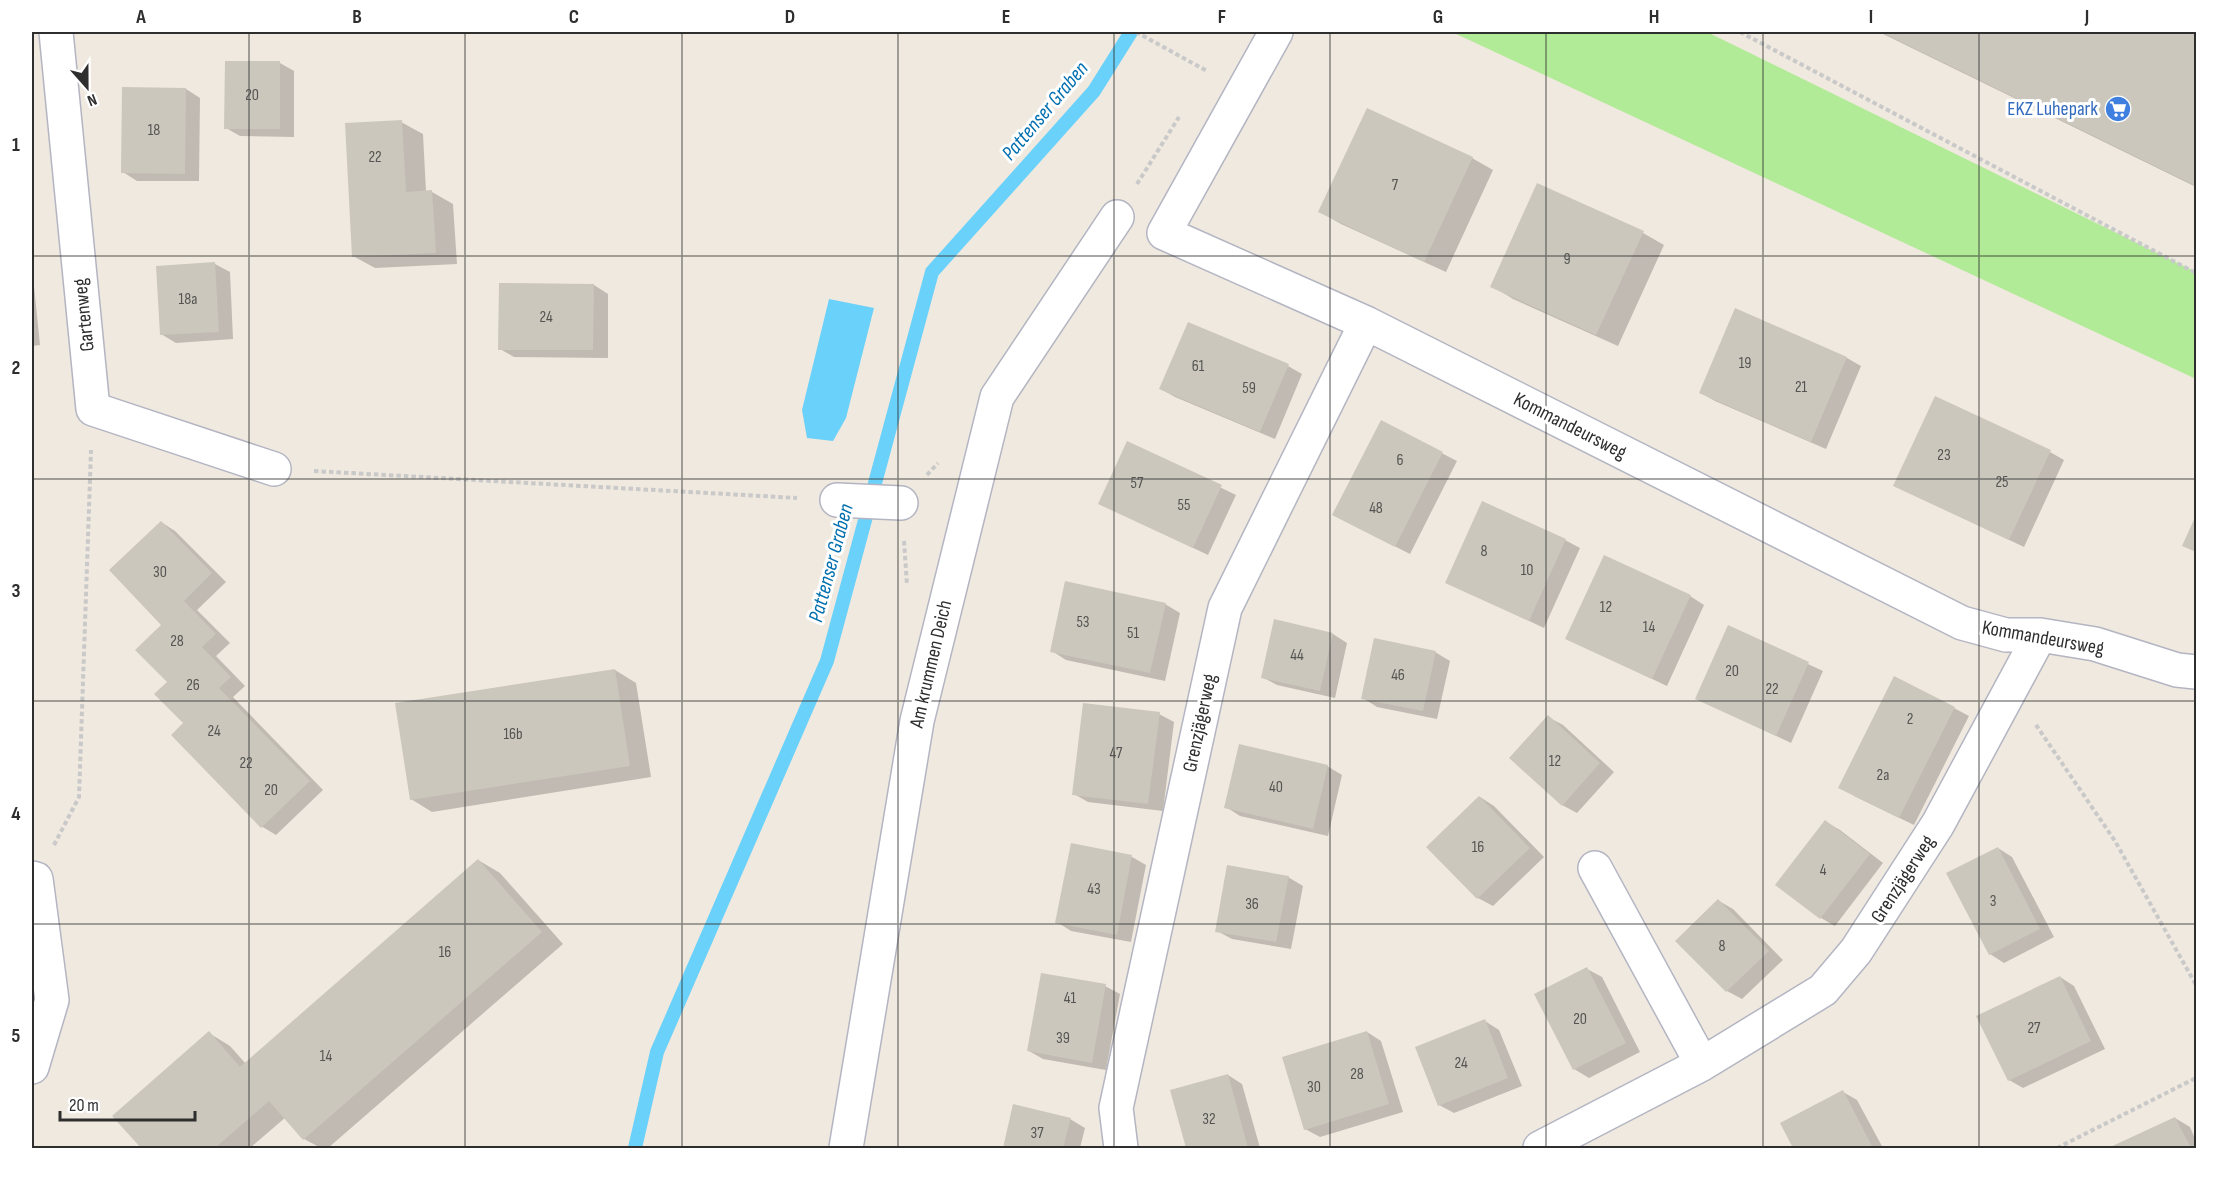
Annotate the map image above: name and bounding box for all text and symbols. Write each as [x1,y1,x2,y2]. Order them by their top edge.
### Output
text: A [135,5,146,29]
text: B [352,5,362,29]
text: C [569,5,579,29]
text: D [785,5,795,29]
text: E [1002,5,1010,29]
text: F [1218,5,1226,29]
text: G [1433,5,1443,29]
text: H [1649,5,1659,29]
text: I [1869,5,1873,29]
text: J [2084,5,2089,29]
water label: Pattenser Graben [996,56,1094,165]
north arrow [57,57,117,117]
house number: 20 [245,86,259,105]
text: N [84,89,99,110]
supermarket icon: EKZ Luhepark [2103,94,2133,124]
place label: EKZ Luhepark [2007,97,2098,121]
house number: 18 [148,121,160,140]
text: 1 [12,133,20,157]
house number: 22 [368,148,382,167]
house number: 7 [1392,176,1399,195]
house number: 9 [1563,250,1571,269]
street label: Gartenweg [68,277,100,353]
house number: 18a [179,290,197,309]
house number: 24 [539,308,553,327]
house number: 19 [1739,354,1751,373]
text: 2 [12,356,20,380]
house number: 61 [1192,357,1205,376]
house number: 21 [1795,378,1808,397]
house number: 59 [1242,379,1256,398]
street label: Kommandeursweg [1510,387,1630,465]
house number: 23 [1937,446,1951,465]
house number: 6 [1396,451,1404,470]
house number: 25 [1995,473,2009,492]
house number: 57 [1131,474,1144,493]
house number: 55 [1178,496,1190,515]
house number: 48 [1369,499,1383,518]
water label: Pattenser Graben [803,501,859,625]
house number: 8 [1480,542,1488,561]
house number: 10 [1521,561,1533,580]
house number: 30 [153,563,167,582]
text: 3 [12,579,21,603]
street label: Am krummen Deich [904,598,957,731]
house number: 12 [1600,598,1612,617]
house number: 53 [1076,613,1090,632]
street label: Kommandeursweg [1980,615,2106,661]
house number: 14 [1643,618,1655,637]
house number: 51 [1127,624,1139,643]
house number: 28 [170,632,184,651]
house number: 44 [1290,646,1304,665]
house number: 20 [1725,662,1739,681]
house number: 46 [1391,666,1405,685]
street label: Grenzjägerweg [1178,672,1222,774]
house number: 26 [186,676,200,695]
house number: 22 [1765,680,1779,699]
house number: 2 [1907,710,1913,729]
house number: 24 [207,722,221,741]
house number: 16b [503,725,523,744]
house number: 47 [1110,744,1123,763]
house number: 12 [1549,752,1561,771]
house number: 22 [239,754,253,773]
house number: 2a [1877,766,1889,785]
house number: 40 [1269,778,1283,797]
house number: 20 [264,781,278,800]
text: 4 [11,802,21,826]
street label: Grenzjägerweg [1866,831,1940,927]
house number: 16 [1472,838,1484,857]
house number: 4 [1820,861,1827,880]
house number: 43 [1087,880,1101,899]
house number: 3 [1990,892,1996,911]
house number: 36 [1245,895,1259,914]
house number: 8 [1718,937,1726,956]
house number: 16 [439,943,451,962]
house number: 41 [1064,989,1077,1008]
house number: 20 [1573,1010,1587,1029]
house number: 27 [2027,1019,2041,1038]
text: 5 [12,1024,21,1048]
house number: 39 [1056,1029,1070,1048]
house number: 14 [320,1047,332,1066]
house number: 24 [1454,1054,1468,1073]
house number: 28 [1350,1065,1364,1084]
house number: 30 [1307,1078,1321,1097]
scale bar [60,1084,195,1122]
text: 20 m [69,1095,99,1116]
house number: 32 [1202,1110,1216,1129]
house number: 37 [1030,1124,1044,1143]

